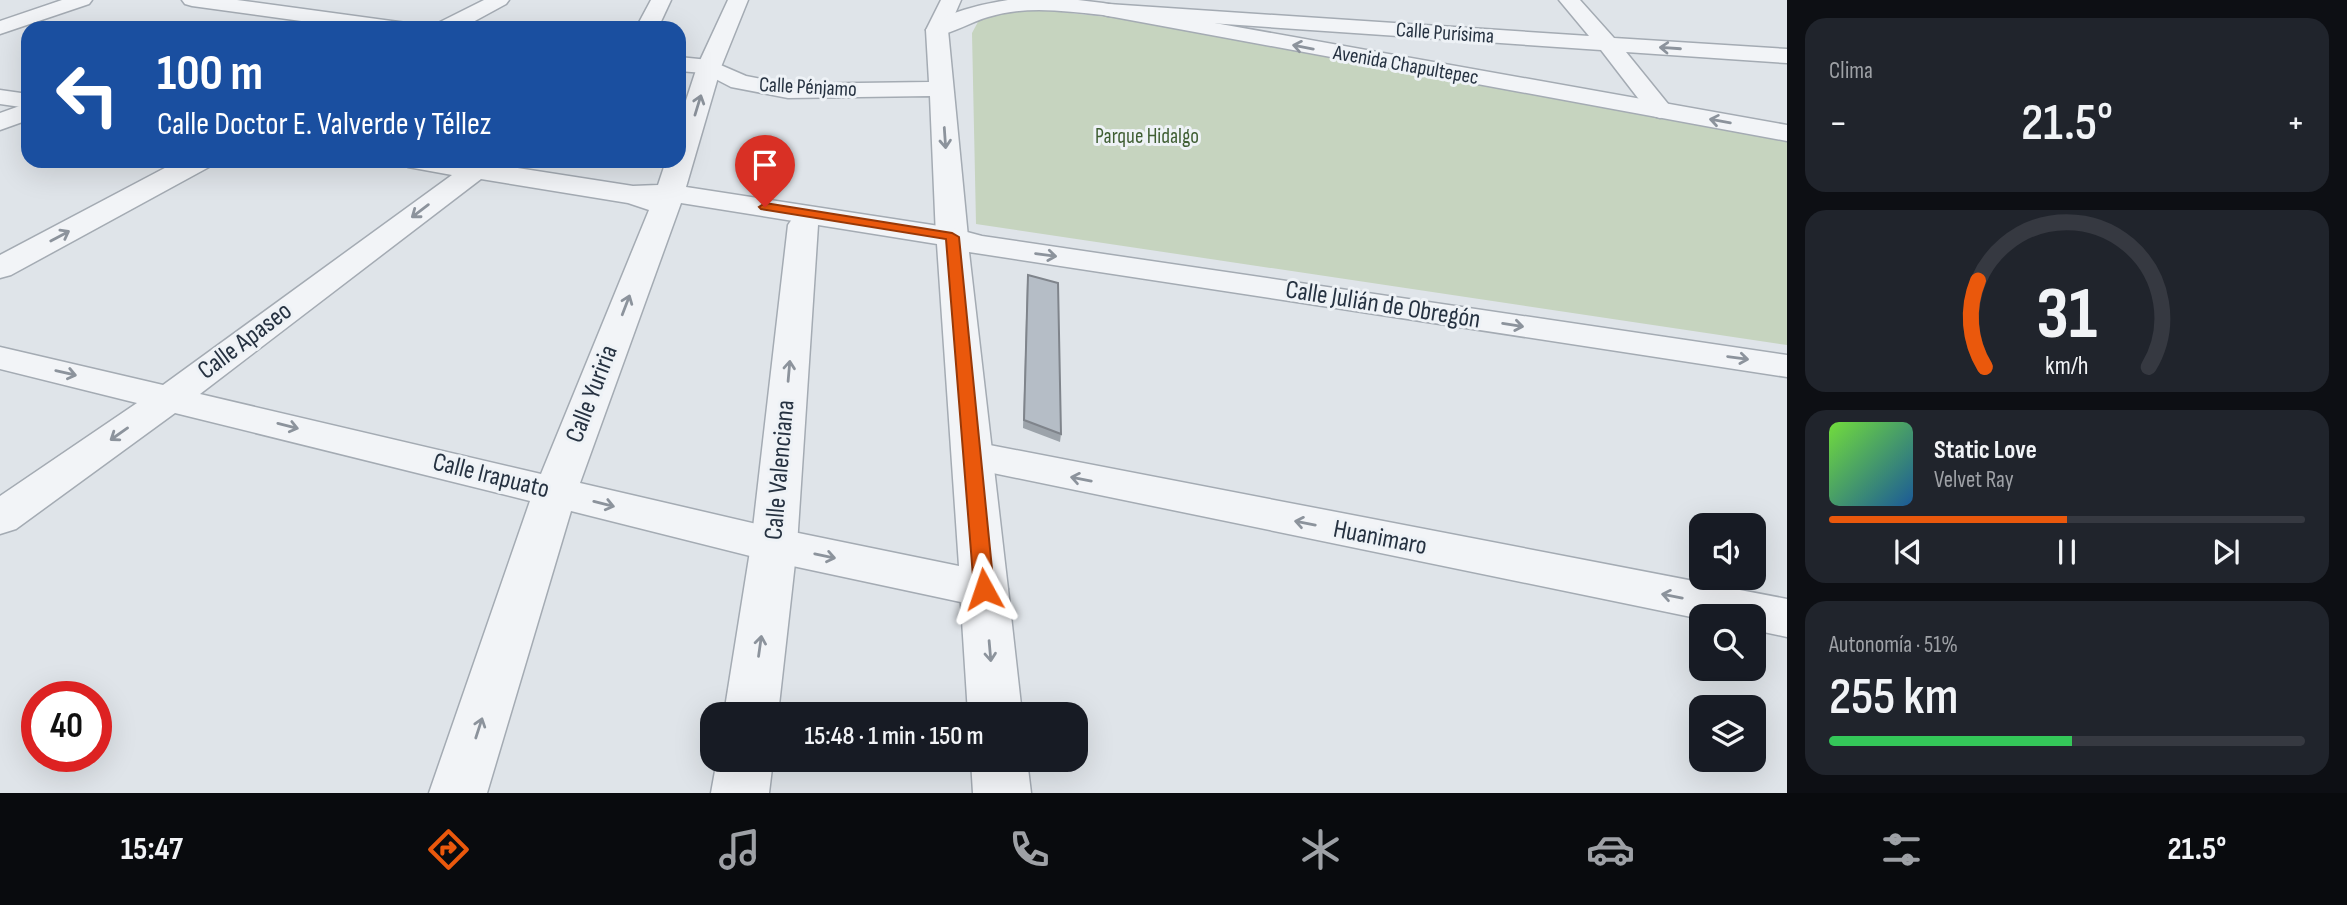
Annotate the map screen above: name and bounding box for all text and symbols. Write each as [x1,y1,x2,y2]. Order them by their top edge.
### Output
street label: Calle Purísima [1395,17,1495,49]
one-way arrow [1292,39,1315,53]
street label: Avenida Chapultepec [1330,40,1481,90]
one-way arrow [1659,41,1682,54]
text: 100 m [157,45,263,104]
icon: left [42,49,133,140]
text: Clima [1829,57,1873,85]
street label: Calle Pénjamo [758,72,858,102]
text: 21.5° [2021,92,2113,155]
one-way arrow [692,94,705,116]
text: − [1829,101,1848,146]
text: + [2286,101,2305,146]
text: Calle Doctor E. Valverde y Téllez [157,105,491,144]
one-way arrow [1709,114,1732,127]
park label: Parque Hidalgo [1095,124,1199,149]
one-way arrow [939,126,952,149]
pin [735,135,795,207]
icon: arrive [746,146,784,184]
one-way arrow [411,204,430,218]
one-way arrow [49,228,70,242]
one-way arrow [1034,249,1057,262]
text: 31 [2036,271,2098,359]
street label: Calle Julián de Obregón [1283,274,1483,336]
one-way arrow [621,295,634,316]
street label: Calle Apaseo [192,296,298,386]
one-way arrow [1501,319,1524,332]
street label: Calle Yuriria [559,341,625,447]
text: km/h [2045,350,2089,381]
one-way arrow [1726,352,1749,365]
one-way arrow [783,361,796,383]
one-way arrow [55,368,77,381]
street label: Calle Valenciana [758,399,802,541]
one-way arrow [276,420,299,434]
one-way arrow [110,427,129,441]
text: Static Love [1934,435,2037,466]
street label: Calle Irapuato [430,447,552,505]
text: Velvet Ray [1934,466,2014,494]
one-way arrow [1070,472,1093,485]
one-way arrow [592,497,615,511]
map controls [1689,513,1766,772]
button: sound [1689,513,1766,590]
street label: Huanimaro [1331,514,1429,562]
one-way arrow [1294,516,1317,529]
icon: previous [1889,533,1927,571]
icon: pause [2048,533,2086,571]
icon: next [2207,533,2245,571]
one-way arrow [813,549,836,563]
position arrow [947,552,1021,626]
one-way arrow [1661,588,1684,602]
button: search [1689,604,1766,681]
text: Autonomía · 51% [1829,631,1958,659]
one-way arrow [754,635,767,658]
one-way arrow [984,640,997,662]
text: 255 km [1829,666,1958,729]
speed limit sign: 40 [21,681,112,772]
button: layers [1689,695,1766,772]
one-way arrow [473,717,486,739]
text: 15:48 · 1 min · 150 m [805,721,983,752]
icon: directions [424,825,473,874]
icon: music [715,825,764,874]
icon: phone [1005,825,1054,874]
icon: climate [1296,825,1345,874]
icon: car [1586,825,1635,874]
icon: filters [1877,825,1926,874]
text: 15:47 [121,830,183,869]
text: 21.5° [2167,830,2226,869]

